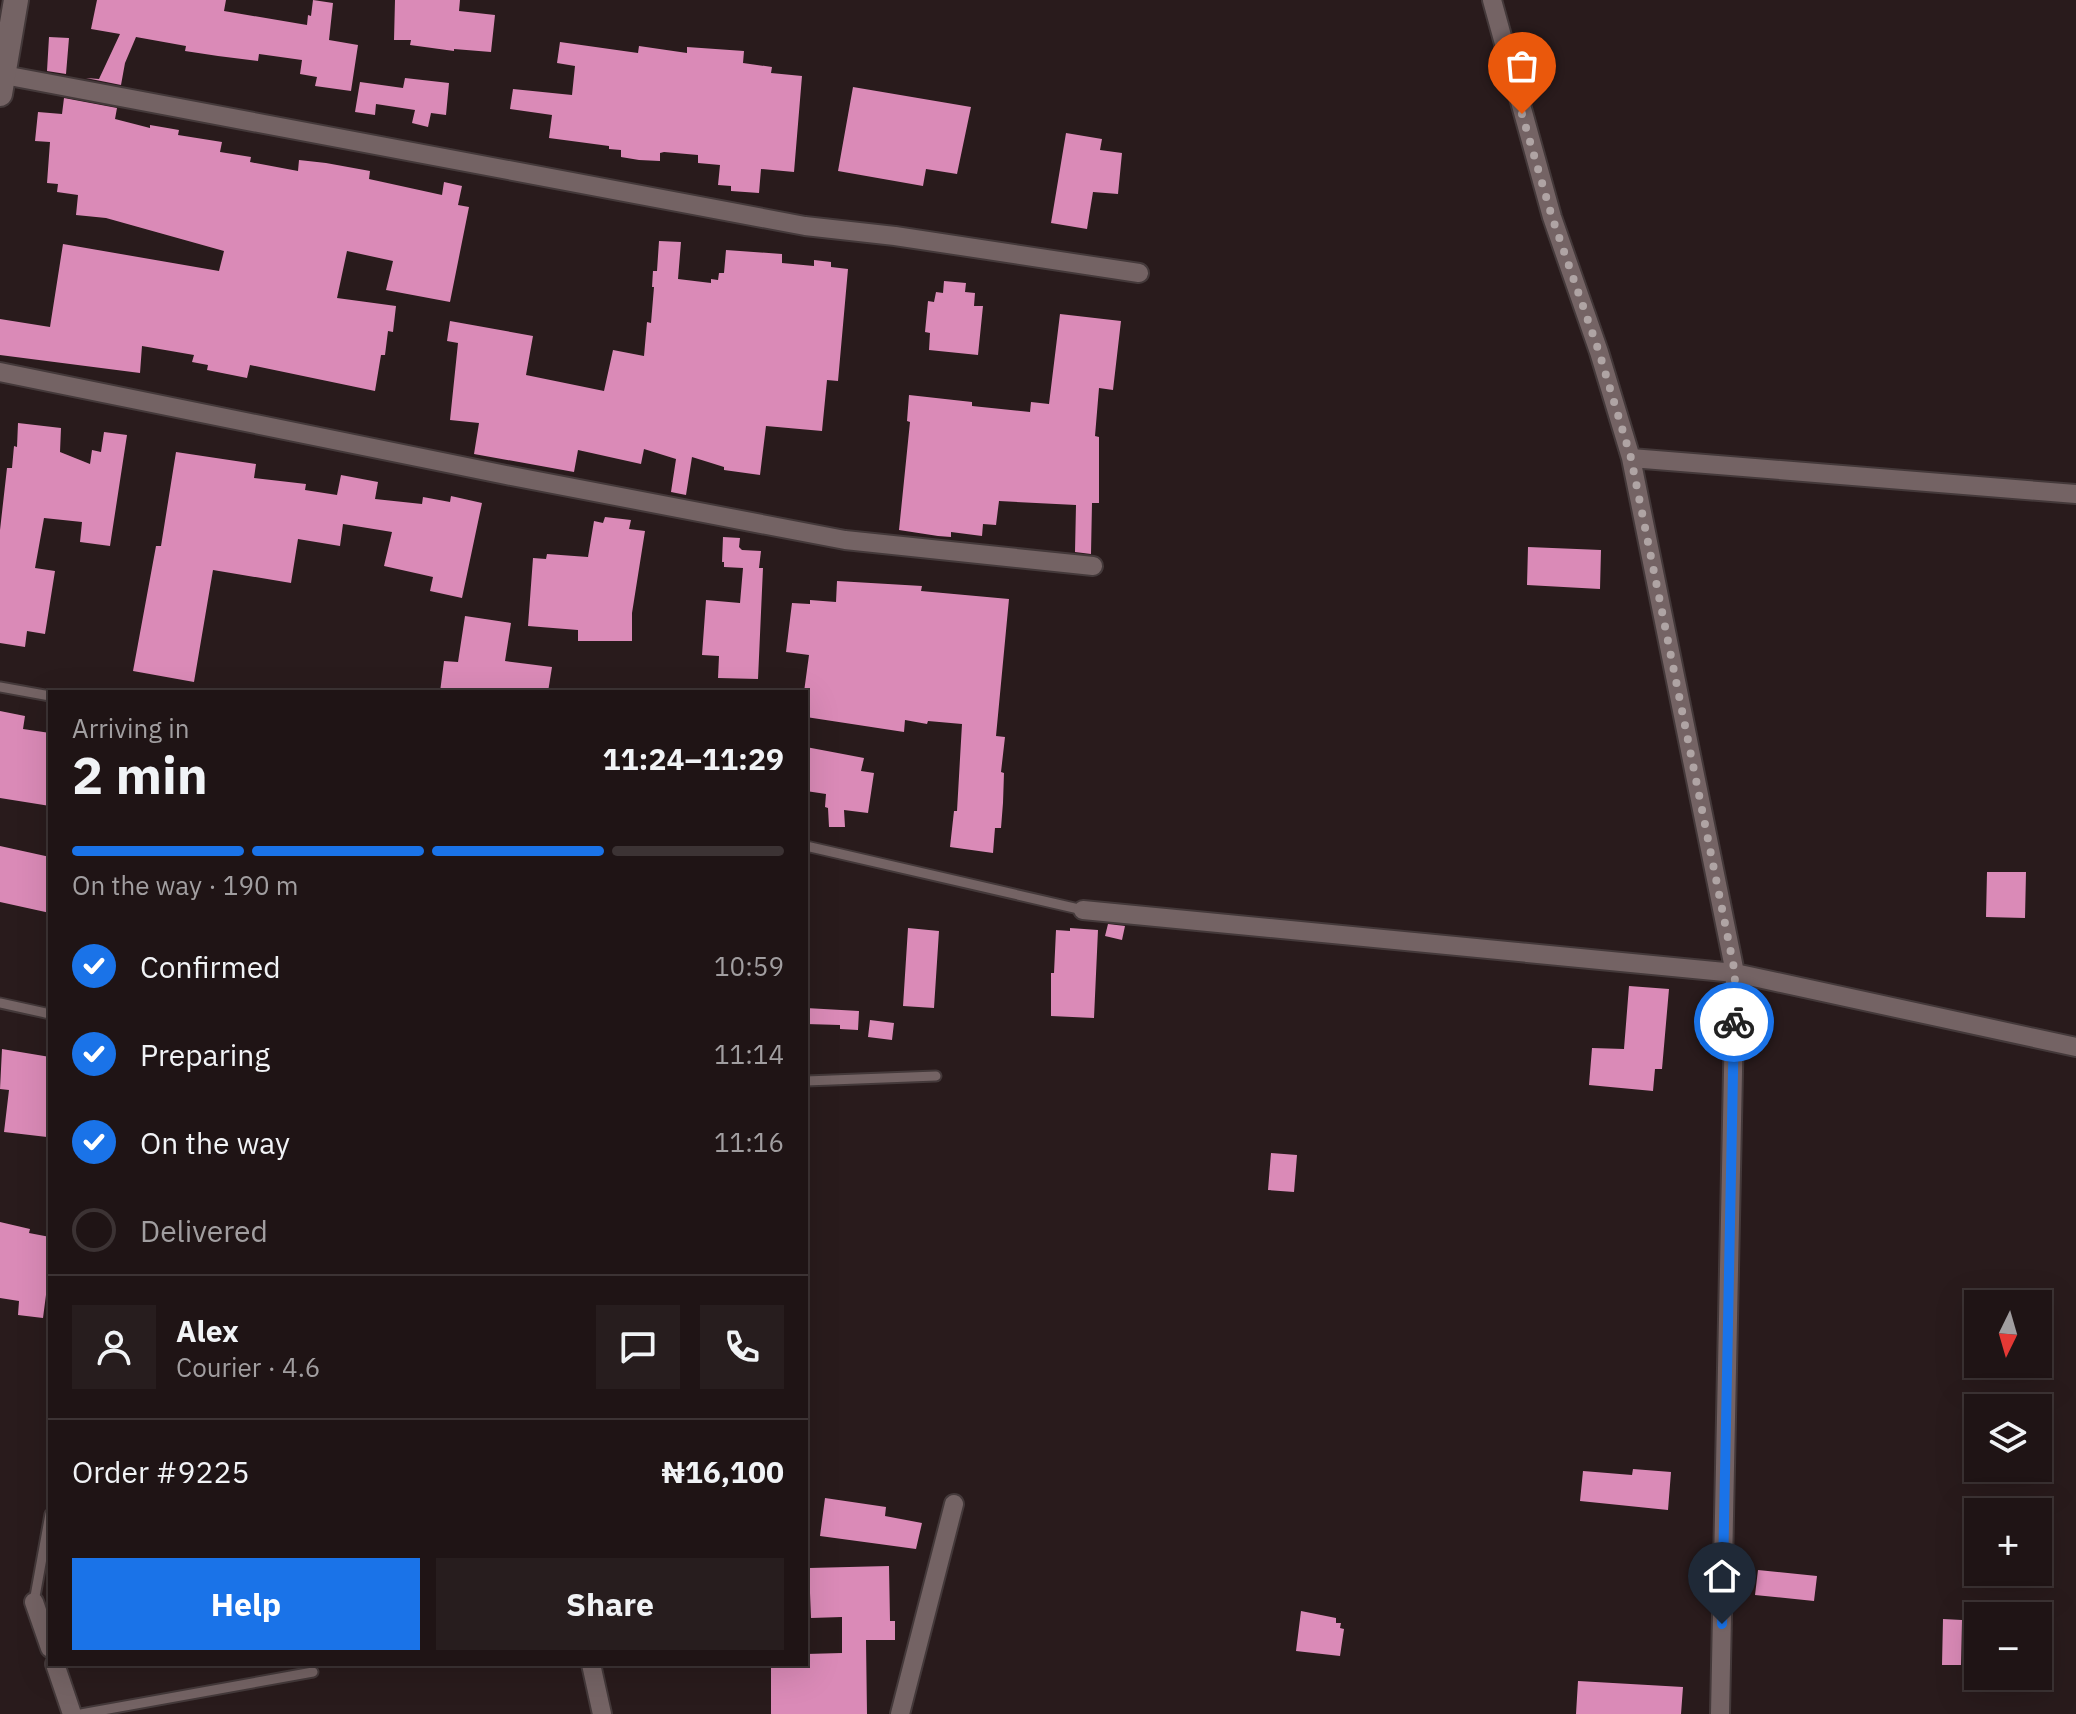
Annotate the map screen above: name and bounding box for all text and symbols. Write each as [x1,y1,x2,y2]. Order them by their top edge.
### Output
pin [1488,32,1556,114]
icon: bag [1500,44,1544,88]
text: Arriving in [72,711,189,745]
text: 11:24–11:29 [603,739,784,778]
text: 2 min [72,741,208,808]
text: On the way · 190 m [72,868,298,902]
icon: check [72,944,116,988]
text: Confirmed [140,947,281,986]
text: 10:59 [714,949,784,983]
courier [1694,982,1774,1062]
icon: bike [1712,1000,1756,1044]
icon: check [72,1032,116,1076]
text: Preparing [140,1035,270,1074]
text: 11:14 [714,1037,784,1071]
icon: check [72,1120,116,1164]
text: On the way [140,1123,290,1162]
text: 11:16 [714,1125,784,1159]
text: Delivered [140,1211,268,1250]
north arrow [1964,1290,2052,1378]
map controls [1964,1290,2052,1690]
button: person [72,1305,156,1389]
button: chat [596,1305,680,1389]
button: phone [700,1305,784,1389]
text: Alex [176,1311,239,1350]
text: Courier · 4.6 [176,1350,320,1384]
button: layers [1964,1394,2052,1482]
text: Order #9225 [72,1452,249,1491]
text: ₦16,100 [661,1452,784,1491]
button: + [1964,1498,2052,1586]
pin [1688,1542,1756,1624]
icon: home [1700,1554,1744,1598]
button: Help [72,1558,420,1650]
button: Share [436,1558,784,1650]
button: − [1964,1602,2052,1690]

